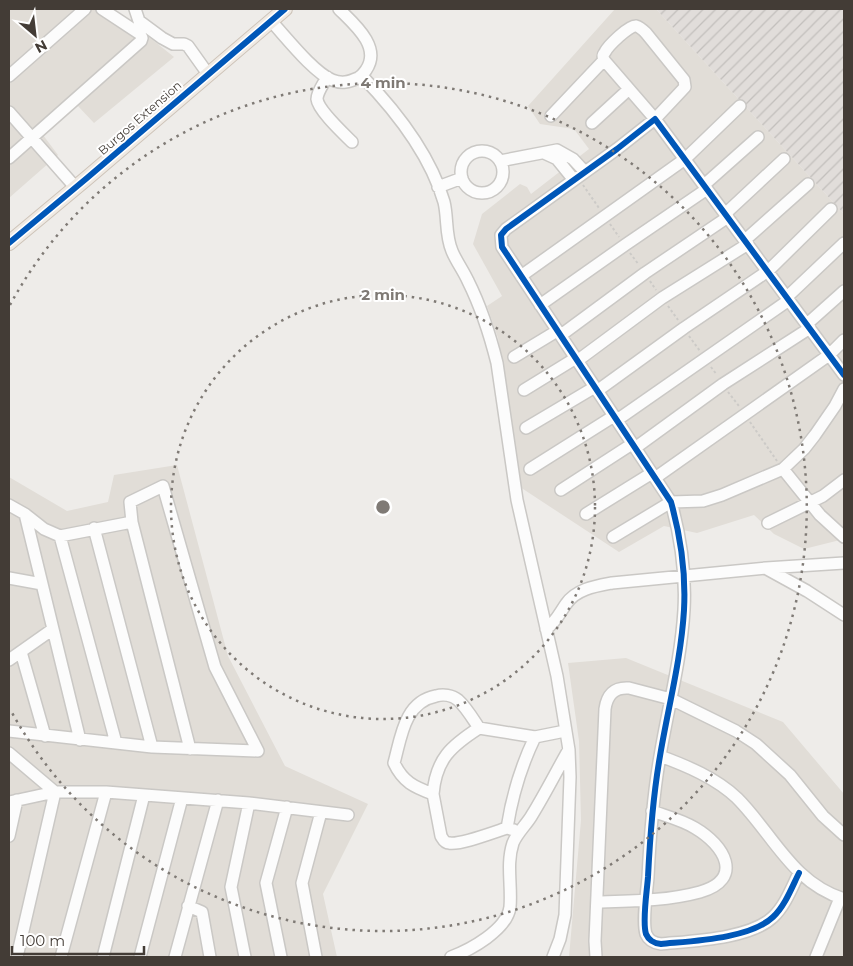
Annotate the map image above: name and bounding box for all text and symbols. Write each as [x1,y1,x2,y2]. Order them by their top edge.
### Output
north arrow [10,10,60,60]
text: N [32,36,50,57]
text: 4 min [360,73,406,92]
street label: Burgos Extension [95,77,184,158]
text: 2 min [361,285,405,304]
centre of rings [374,498,392,516]
scale bar [12,924,145,956]
text: 100 m [20,931,65,950]

